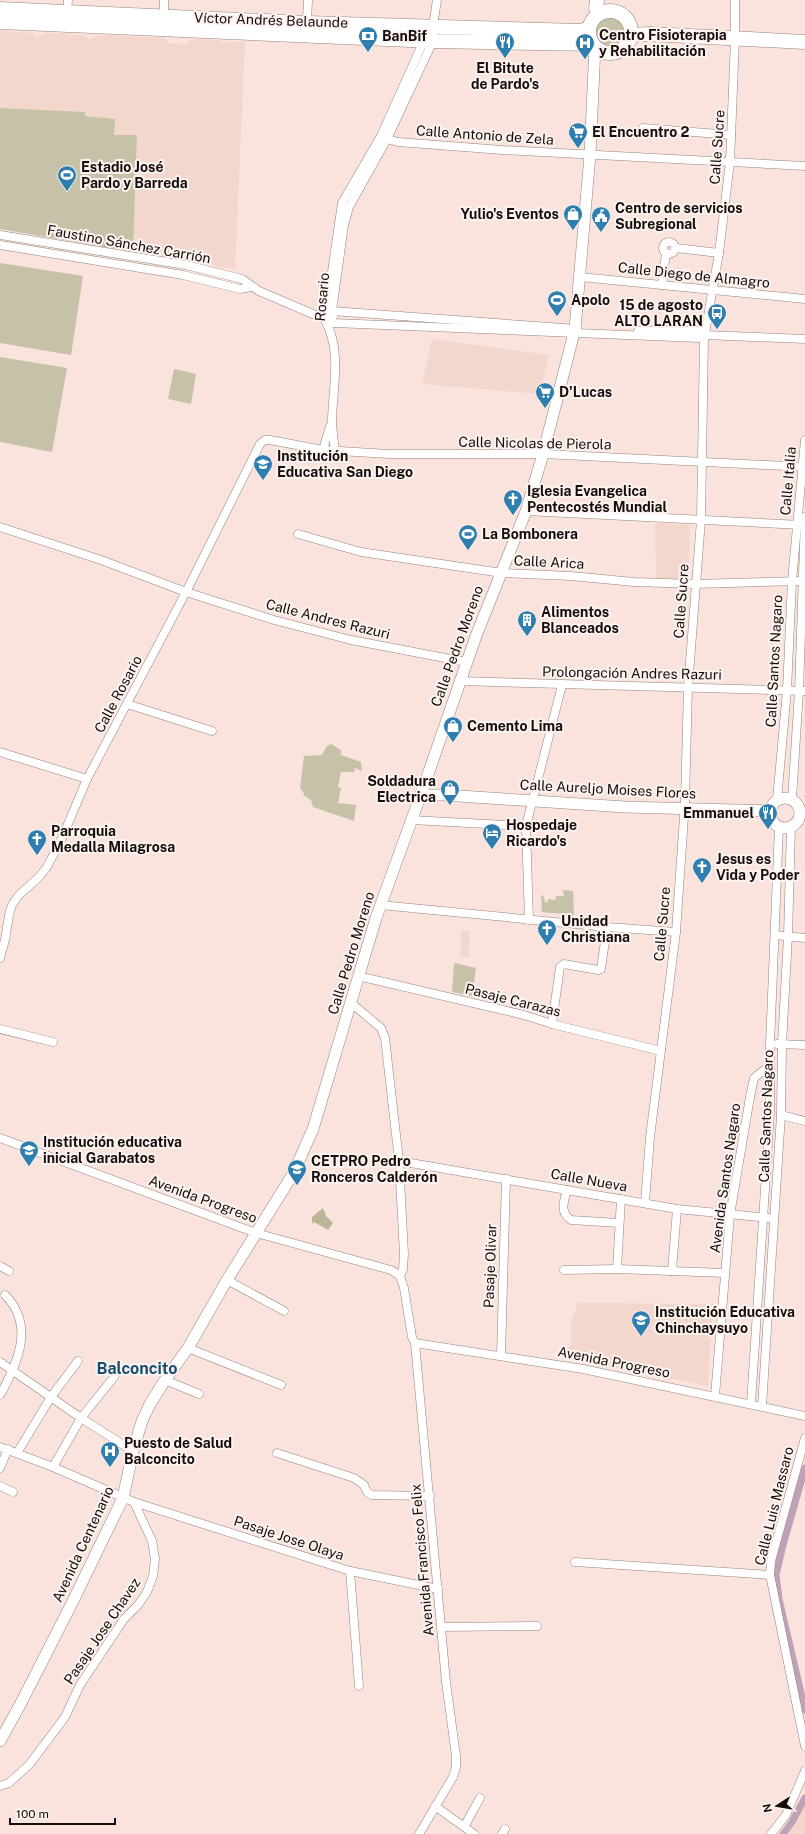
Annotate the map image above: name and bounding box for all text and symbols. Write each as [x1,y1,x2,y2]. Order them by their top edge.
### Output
street label: Víctor Andrés Belaunde [194,9,348,31]
bank icon: BanBif [357,25,379,53]
place label: Centro Fisioterapia y Rehabilitación [599,27,727,59]
place label: BanBif [382,28,427,44]
restaurant icon: El Bitute de Pardo's [494,31,516,59]
hospital icon: Centro Fisioterapia y Rehabilitación [574,32,596,60]
place label: El Bitute de Pardo's [471,60,539,92]
street label: Calle Sucre [706,109,728,185]
supermarket icon: El Encuentro 2 [567,121,589,149]
street label: Calle Antonio de Zela [416,122,554,148]
place label: El Encuentro 2 [592,124,689,140]
place label: Estadio José Pardo y Barreda [81,159,188,191]
sports icon: Estadio José Pardo y Barreda [56,164,78,192]
place label: Centro de servicios Subregional [615,200,743,232]
shop icon: Yulio's Eventos [562,203,584,231]
public building icon: Centro de servicios Subregional [590,205,612,233]
place label: Yulio's Eventos [461,206,559,222]
street label: Faustino Sánchez Carrión [46,222,212,266]
street label: Calle Diego de Almagro [617,259,771,291]
street label: Rosario [312,272,332,322]
sports icon: Apolo [546,289,568,317]
place label: Apolo [571,292,610,308]
place label: 15 de agosto ALTO LARAN [614,297,703,329]
bus stop icon: 15 de agosto ALTO LARAN [706,302,728,330]
supermarket icon: D'Lucas [534,381,556,409]
place label: D'Lucas [559,384,612,400]
street label: Calle Nicolas de Pierola [458,434,612,452]
street label: Calle Italia [777,446,799,516]
place label: Institución Educativa San Diego [277,448,413,480]
school or university icon: Institución Educativa San Diego [252,453,274,481]
place label: Iglesia Evangelica Pentecostés Mundial [527,483,668,515]
church icon: Iglesia Evangelica Pentecostés Mundial [502,488,524,516]
sports icon: La Bombonera [457,523,479,551]
place label: La Bombonera [482,526,578,542]
street label: Calle Arica [513,552,585,572]
street label: Calle Sucre [670,563,692,639]
street label: Calle Pedro Moreno [428,583,486,709]
street label: Calle Santos Nagaro [763,594,785,728]
street label: Calle Andres Razuri [264,596,392,642]
place label: Alimentos Blanceados [541,604,619,636]
building icon: Alimentos Blanceados [516,609,538,637]
street label: Calle Rosario [91,653,145,735]
street label: Prolongación Andres Razuri [542,663,722,683]
shop icon: Cemento Lima [442,715,464,743]
place label: Cemento Lima [467,718,563,734]
place label: Soldadura Electrica [367,773,436,805]
street label: Calle Aureljo Moises Flores [519,776,697,802]
shop icon: Soldadura Electrica [439,778,461,806]
restaurant icon: Emmanuel [757,802,779,830]
place label: Emmanuel [683,805,754,821]
place label: Hospedaje Ricardo's [506,817,577,849]
hotel icon: Hospedaje Ricardo's [481,822,503,850]
place label: Parroquia Medalla Milagrosa [51,823,175,855]
church icon: Parroquia Medalla Milagrosa [26,828,48,856]
place label: Jesus es Vida y Poder [716,851,800,883]
church icon: Jesus es Vida y Poder [691,856,713,884]
street label: Calle Sucre [651,886,673,962]
street label: Calle Pedro Moreno [325,890,377,1016]
place label: Unidad Christiana [561,913,630,945]
church icon: Unidad Christiana [536,918,558,946]
street label: Pasaje Carazas [464,980,562,1020]
street label: Calle Santos Nagaro [756,1049,776,1183]
street label: Avenida Santos Nagaro [707,1102,743,1254]
place label: Institución educativa inicial Garabatos [43,1134,182,1166]
school or university icon: Institución educativa inicial Garabatos [18,1139,40,1167]
place label: CETPRO Pedro Ronceros Calderón [311,1153,437,1185]
school or university icon: CETPRO Pedro Ronceros Calderón [286,1158,308,1186]
street label: Calle Nueva [549,1165,629,1195]
street label: Avenida Progreso [147,1172,259,1226]
street label: Pasaje Olivar [481,1224,499,1308]
place label: Institución Educativa Chinchaysuyo [655,1304,795,1336]
school or university icon: Institución Educativa Chinchaysuyo [630,1309,652,1337]
street label: Avenida Progreso [556,1343,672,1381]
district label: Balconcito [97,1359,177,1378]
place label: Puesto de Salud Balconcito [124,1435,232,1467]
hospital icon: Puesto de Salud Balconcito [99,1440,121,1468]
street label: Calle Luis Massaro [751,1445,797,1567]
street label: Avenida Centenario [49,1483,117,1605]
street label: Avenida Francisco Felix [407,1483,437,1637]
street label: Pasaje Jose Olaya [232,1513,346,1563]
street label: Pasaje Jose Chavez [61,1575,144,1687]
north arrow [757,1786,797,1826]
scale bar [10,1800,115,1826]
text: N [760,1803,774,1814]
text: 100 m [16,1807,49,1821]

